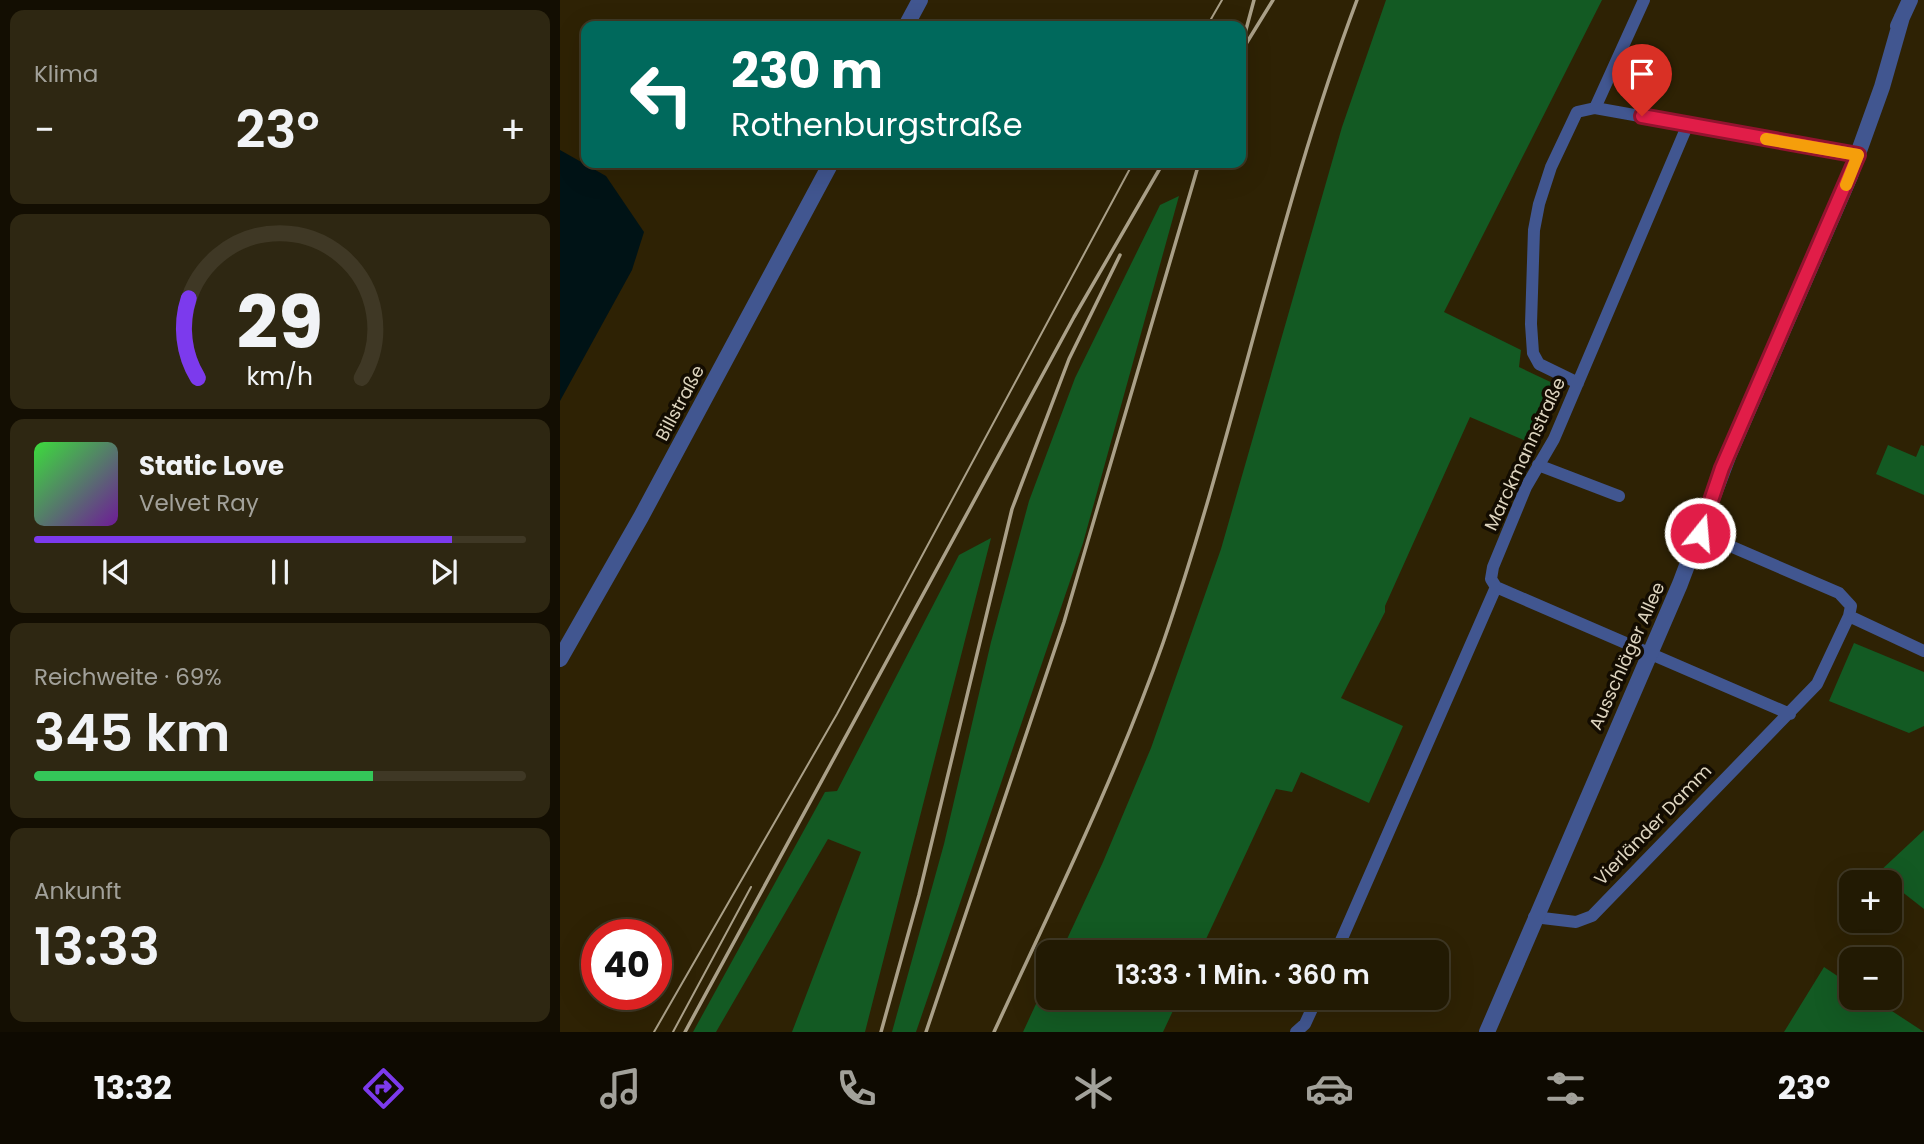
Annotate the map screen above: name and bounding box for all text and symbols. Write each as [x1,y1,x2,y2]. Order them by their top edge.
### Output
text: 230 m [731,37,883,105]
pin [1612,44,1672,116]
icon: left [616,49,707,140]
icon: arrive [1623,55,1661,93]
text: Klima [34,58,98,90]
text: 23° [235,93,320,166]
text: Rothenburgstraße [731,102,1023,147]
text: − [34,103,55,156]
text: + [500,103,526,156]
text: 29 [237,272,323,373]
text: km/h [247,358,313,393]
street label: Billstraße [649,360,710,445]
street label: Marckmannstraße [1478,373,1571,535]
text: Static Love [139,448,284,484]
text: Velvet Ray [139,487,259,519]
position arrow [1663,496,1737,570]
icon: previous [97,553,135,591]
icon: pause [261,553,299,591]
icon: next [425,553,463,591]
street label: Ausschläger Allee [1583,578,1670,734]
text: Reichweite · 69% [34,661,222,693]
text: 345 km [34,696,230,769]
street label: Vierländer Damm [1588,759,1717,891]
map controls [1839,870,1902,1010]
button: + [1839,870,1902,933]
text: Ankunft [34,875,121,907]
text: 13:33 [34,910,160,983]
speed limit sign: 40 [581,919,672,1010]
button: − [1839,947,1902,1010]
text: 13:33 · 1 Min. · 360 m [1115,957,1370,993]
icon: directions [359,1064,408,1113]
icon: music [596,1064,645,1113]
icon: phone [832,1064,881,1113]
icon: climate [1069,1064,1118,1113]
icon: car [1305,1064,1354,1113]
icon: filters [1541,1064,1590,1113]
text: 13:32 [94,1065,172,1110]
text: 23° [1778,1065,1830,1110]

